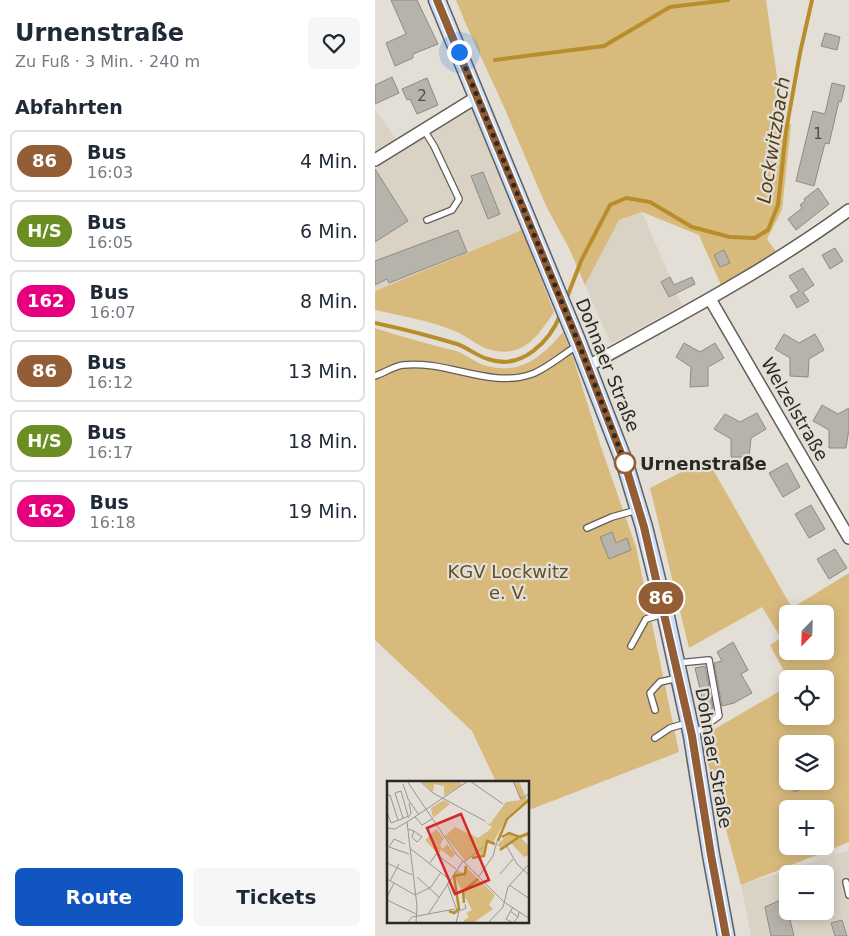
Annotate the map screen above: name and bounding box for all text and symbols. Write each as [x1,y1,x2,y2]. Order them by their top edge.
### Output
button: heart [308,17,360,69]
text: Urnenstraße [15,19,184,47]
your location [447,40,472,65]
text: Zu Fuß · 3 Min. · 240 m [15,52,200,71]
water label: Lockwitzbach [752,75,794,205]
house number: 2 [417,87,427,105]
text: Abfahrten [15,96,123,118]
house number: 1 [813,125,823,143]
text: Bus [87,141,126,163]
text: 86 [32,150,57,171]
text: 4 Min. [300,150,358,172]
text: 16:03 [87,163,133,182]
text: Bus [87,211,126,233]
text: H/S [27,220,62,241]
text: 6 Min. [300,220,358,242]
text: 16:05 [87,233,133,252]
text: Bus [90,281,129,303]
text: 162 [27,290,65,311]
text: 8 Min. [300,290,358,312]
street label: Dohnaer Straße [572,295,644,435]
text: 16:07 [90,303,136,322]
text: Bus [87,351,126,373]
street label: Welzelstraße [757,354,833,464]
text: 86 [32,360,57,381]
text: 13 Min. [288,360,358,382]
text: 16:12 [87,373,133,392]
text: Bus [87,421,126,443]
text: H/S [27,430,62,451]
text: 18 Min. [288,430,358,452]
text: 16:17 [87,443,133,462]
marker: Urnenstraße [614,452,636,474]
place label: Urnenstraße [640,453,767,474]
text: Bus [90,491,129,513]
text: 162 [27,500,65,521]
text: 19 Min. [288,500,358,522]
text: 16:18 [90,513,136,532]
park label: KGV Lockwitz e. V. [447,561,569,603]
line badge: 86 [639,582,683,614]
text: 86 [648,587,674,608]
north arrow [779,605,834,660]
map controls [779,605,834,920]
button: locate [779,670,834,725]
street label: Dohnaer Straße [691,686,737,830]
button: layers [779,735,834,790]
inset map [387,781,530,924]
button: + [779,800,834,855]
button: − [779,865,834,920]
button: Route [15,868,183,926]
button: Tickets [193,868,360,926]

